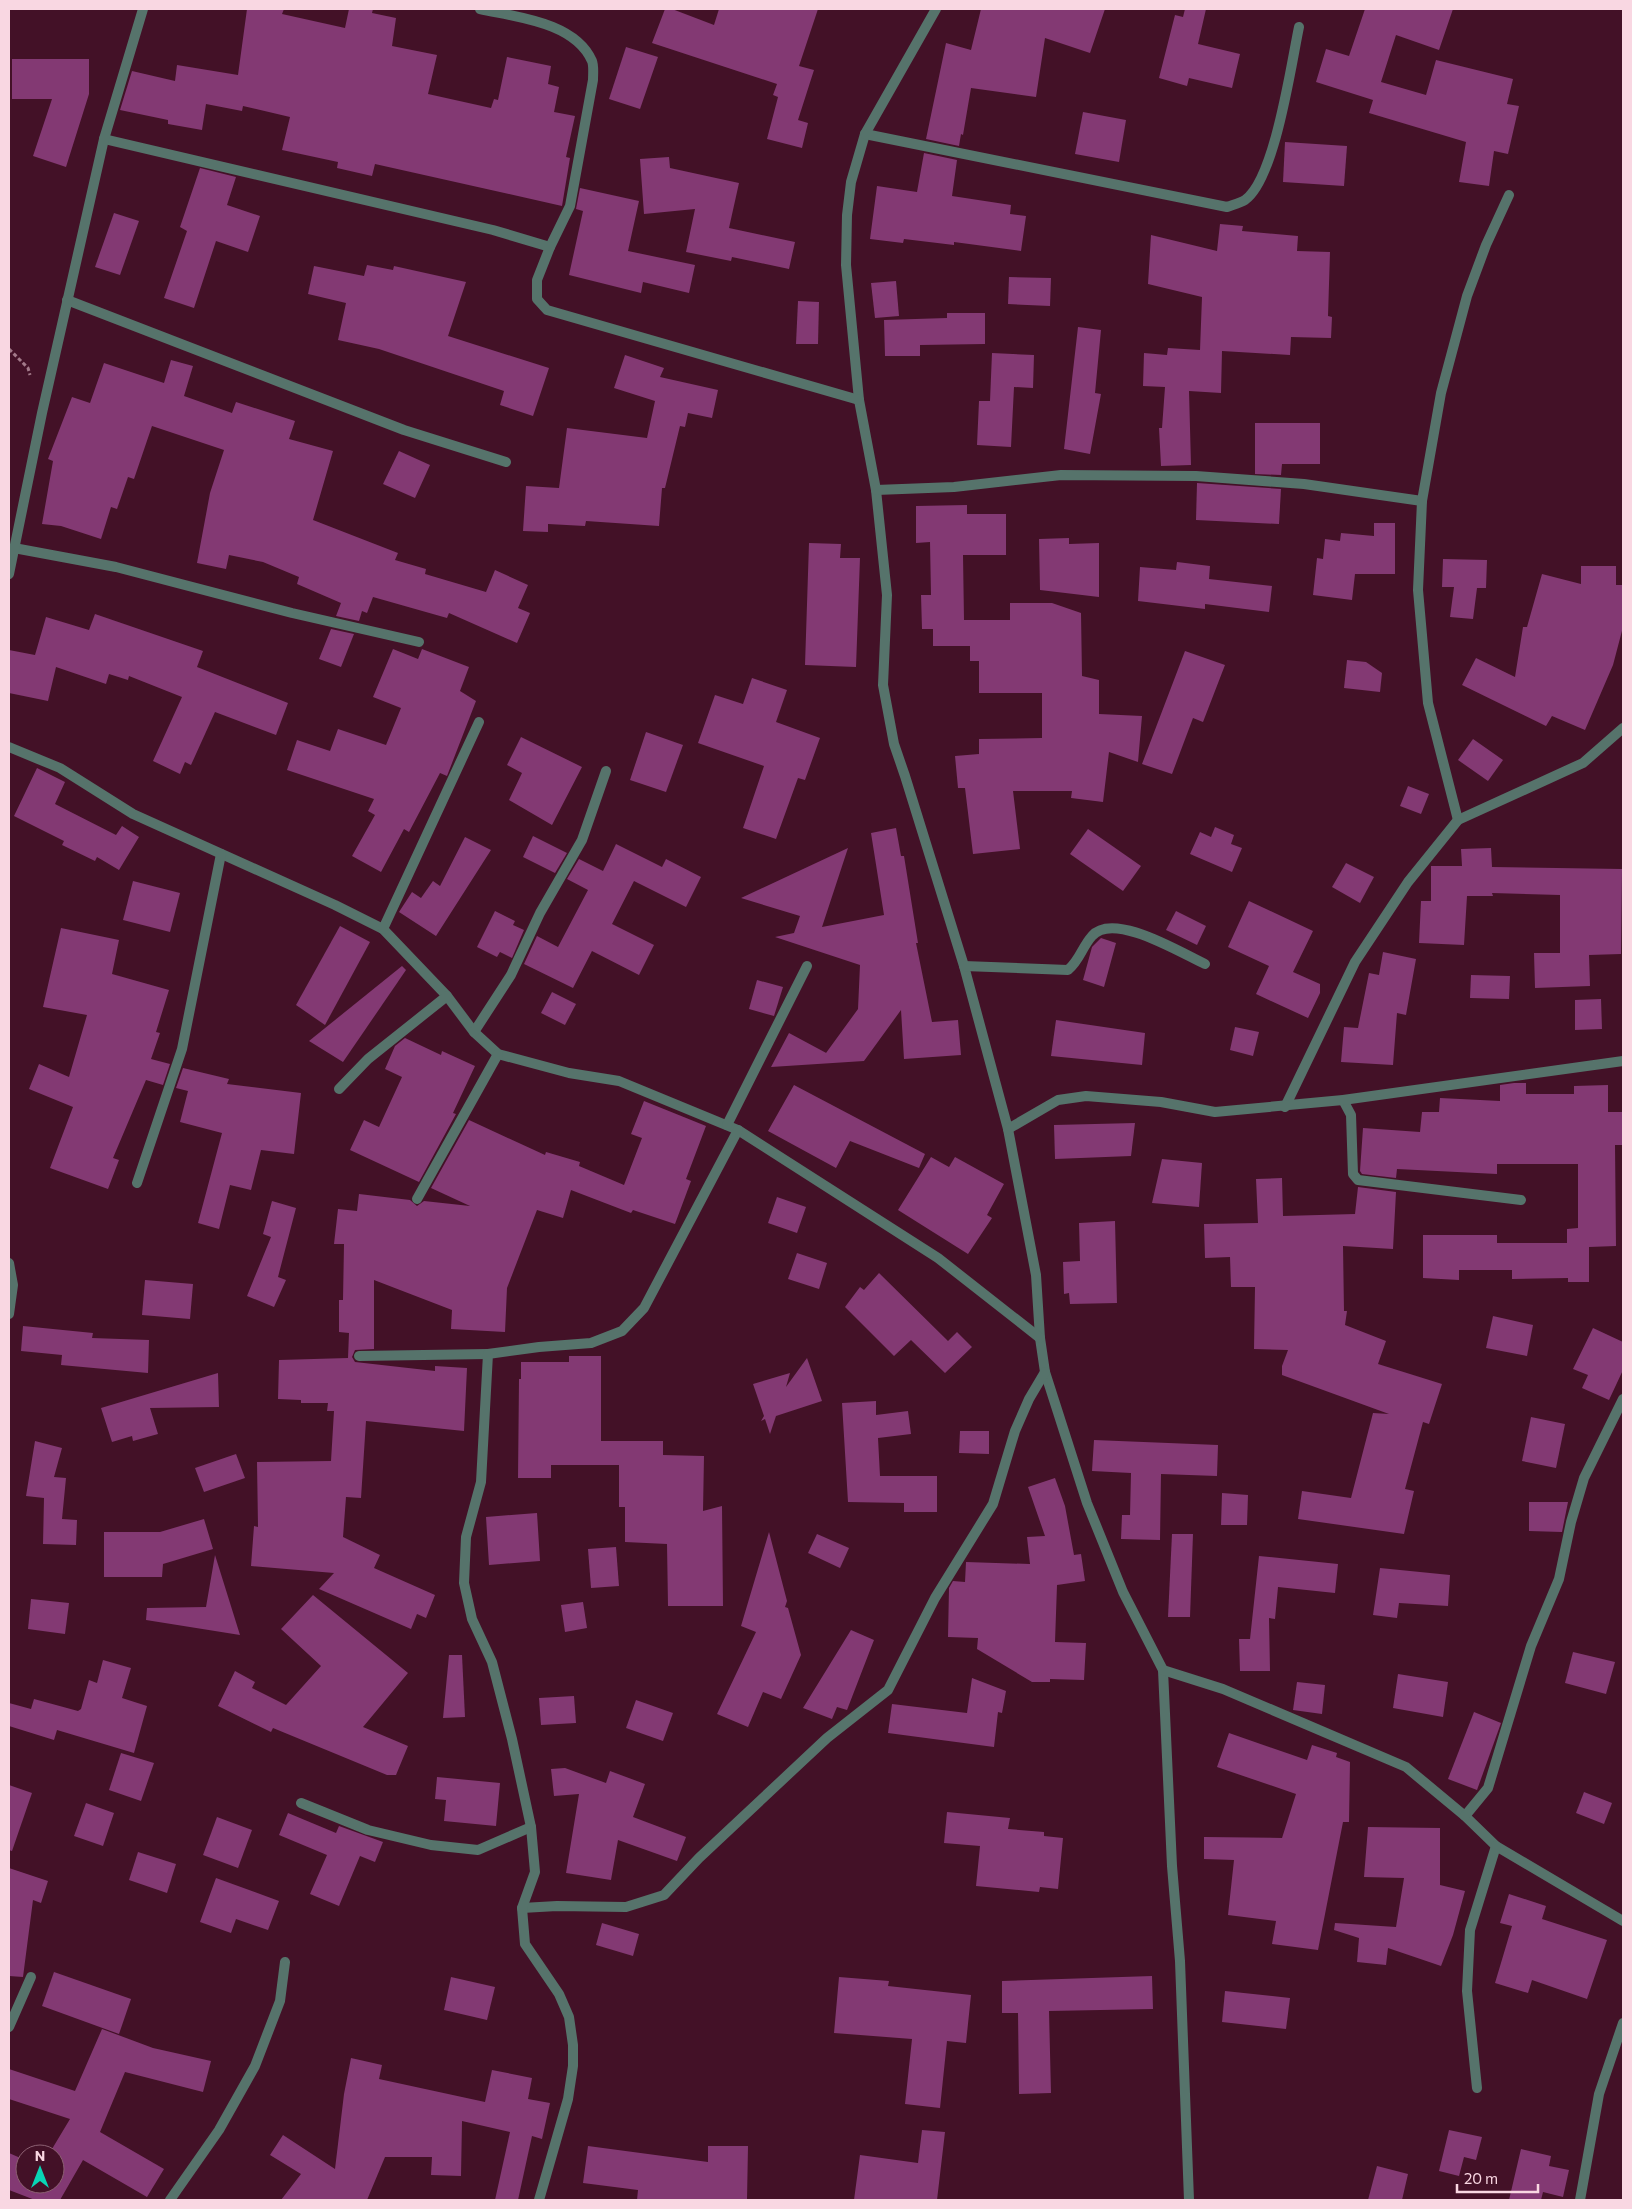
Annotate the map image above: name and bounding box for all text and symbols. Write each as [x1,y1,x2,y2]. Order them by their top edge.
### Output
north arrow [15,2144,65,2194]
text: N [35,2147,45,2164]
scale bar [1457,2162,1538,2194]
text: 20 m [1464,2169,1498,2187]

